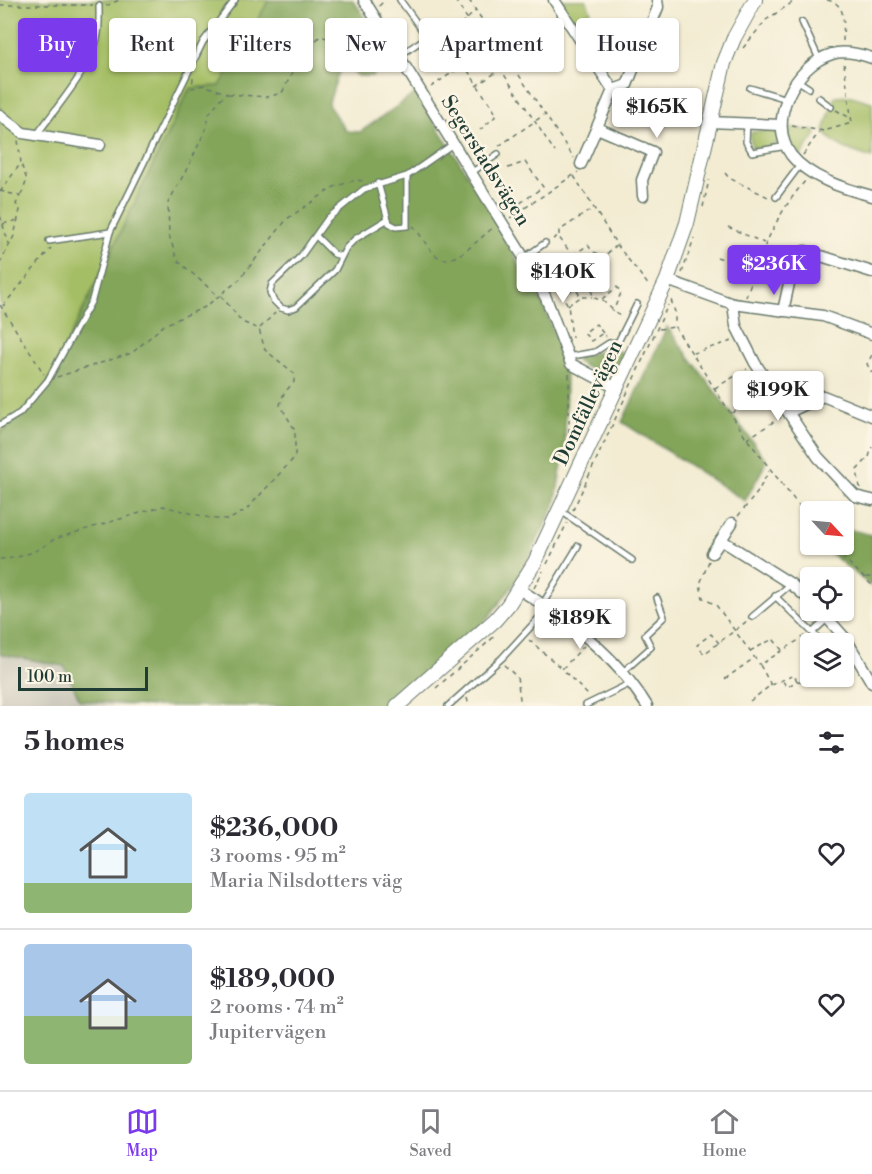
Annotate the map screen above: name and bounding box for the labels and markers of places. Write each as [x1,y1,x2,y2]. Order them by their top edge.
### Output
pin: $165K [615,88,699,139]
pin: $236K [732,245,816,296]
pin: $140K [521,253,605,304]
pin: $199K [736,371,820,422]
pin: $189K [538,599,622,650]

